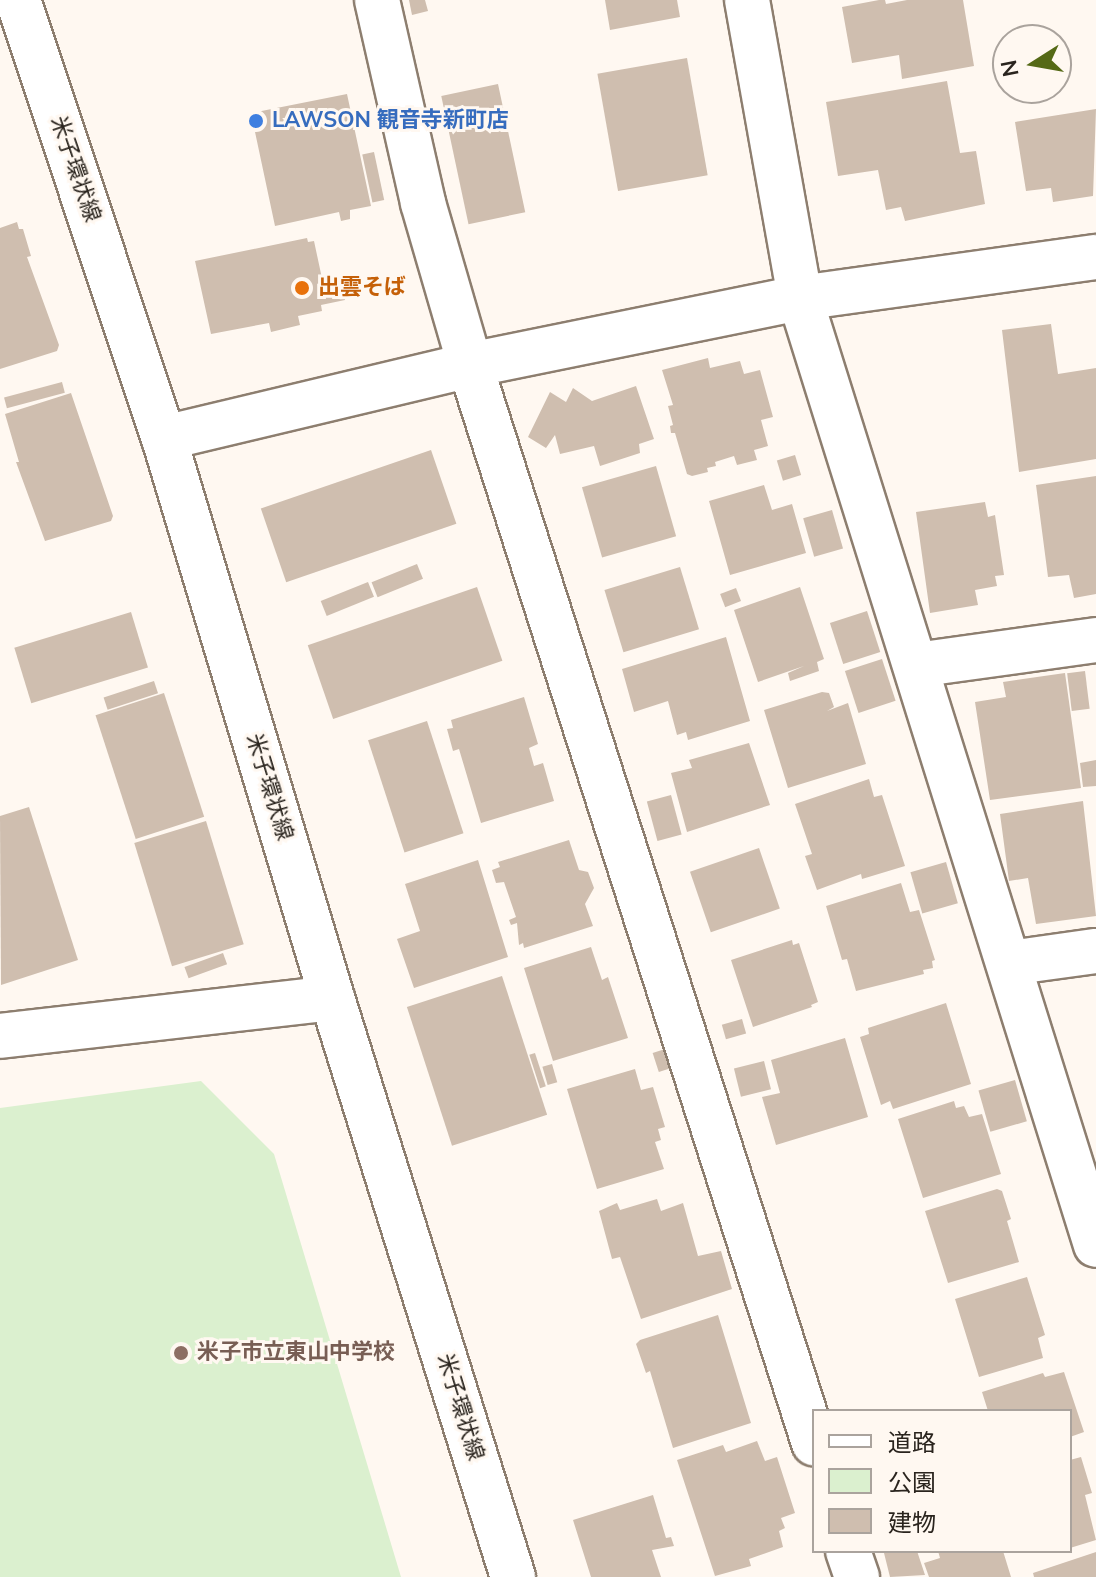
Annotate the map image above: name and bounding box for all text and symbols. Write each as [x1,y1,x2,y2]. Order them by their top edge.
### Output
north arrow [992,24,1072,104]
text: N [994,57,1027,79]
place label: LAWSON 観音寺新町店 [272,108,509,134]
marker: LAWSON 観音寺新町店 [247,112,265,130]
street label: 米子環状線 [45,113,105,225]
place label: 出雲そば [318,275,406,301]
marker: 出雲そば [293,279,311,297]
street label: 米子環状線 [240,731,298,843]
place label: 米子市立東山中学校 [197,1340,395,1366]
marker: 米子市立東山中学校 [172,1344,190,1362]
street label: 米子環状線 [431,1351,489,1463]
legend [812,1409,1072,1553]
text: 道路 [888,1427,936,1459]
text: 公園 [888,1467,936,1499]
text: 建物 [888,1507,936,1539]

